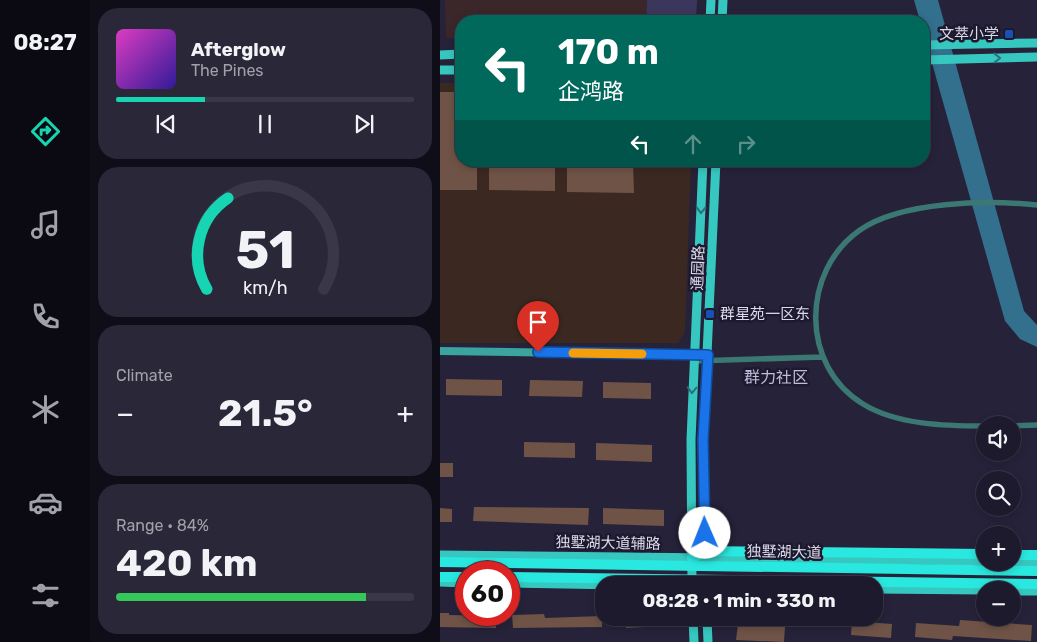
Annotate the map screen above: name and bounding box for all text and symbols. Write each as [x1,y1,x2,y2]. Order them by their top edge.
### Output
place label: 文萃小学 [939,25,999,43]
marker: 文萃小学 [1003,28,1015,40]
text: 08:27 [13,29,77,56]
text: 170 m [558,31,659,73]
icon: left [475,35,540,100]
text: Afterglow [191,38,286,61]
one-way arrow [994,53,1001,63]
text: The Pines [191,61,264,80]
text: 企鸿路 [558,78,624,105]
icon: previous [152,110,180,138]
icon: pause [251,110,279,138]
icon: next [350,110,378,138]
icon: directions [28,114,63,149]
icon: left [626,130,654,158]
icon: ahead [679,130,707,158]
icon: right [732,130,760,158]
one-way arrow [695,206,706,214]
icon: music [28,207,63,242]
text: 51 [235,219,295,281]
street label: 通园路 [688,245,708,291]
text: km/h [243,277,287,298]
icon: phone [28,299,63,334]
pin [517,301,559,352]
place label: 群星苑一区东 [720,305,810,323]
icon: arrive [524,308,552,336]
marker: 群星苑一区东 [704,308,716,320]
text: Climate [116,366,173,385]
district label: 群力社区 [744,368,808,387]
one-way arrow [687,386,698,394]
text: 21.5° [218,390,313,436]
icon: climate [28,392,63,427]
text: − [116,397,134,430]
text: + [397,397,414,430]
map controls [976,416,1021,626]
button: sound [976,416,1021,461]
button: search [976,471,1021,516]
icon: car [28,485,63,520]
position arrow [678,506,730,558]
text: Range · 84% [116,516,209,535]
button: + [976,526,1021,571]
street label: 独墅湖大道辅路 [555,533,661,553]
text: 420 km [116,540,258,586]
street label: 独墅湖大道 [746,542,822,562]
speed limit sign: 60 [455,561,520,626]
icon: filters [28,578,63,613]
button: − [976,581,1021,626]
text: 08:28 · 1 min · 330 m [642,589,836,612]

